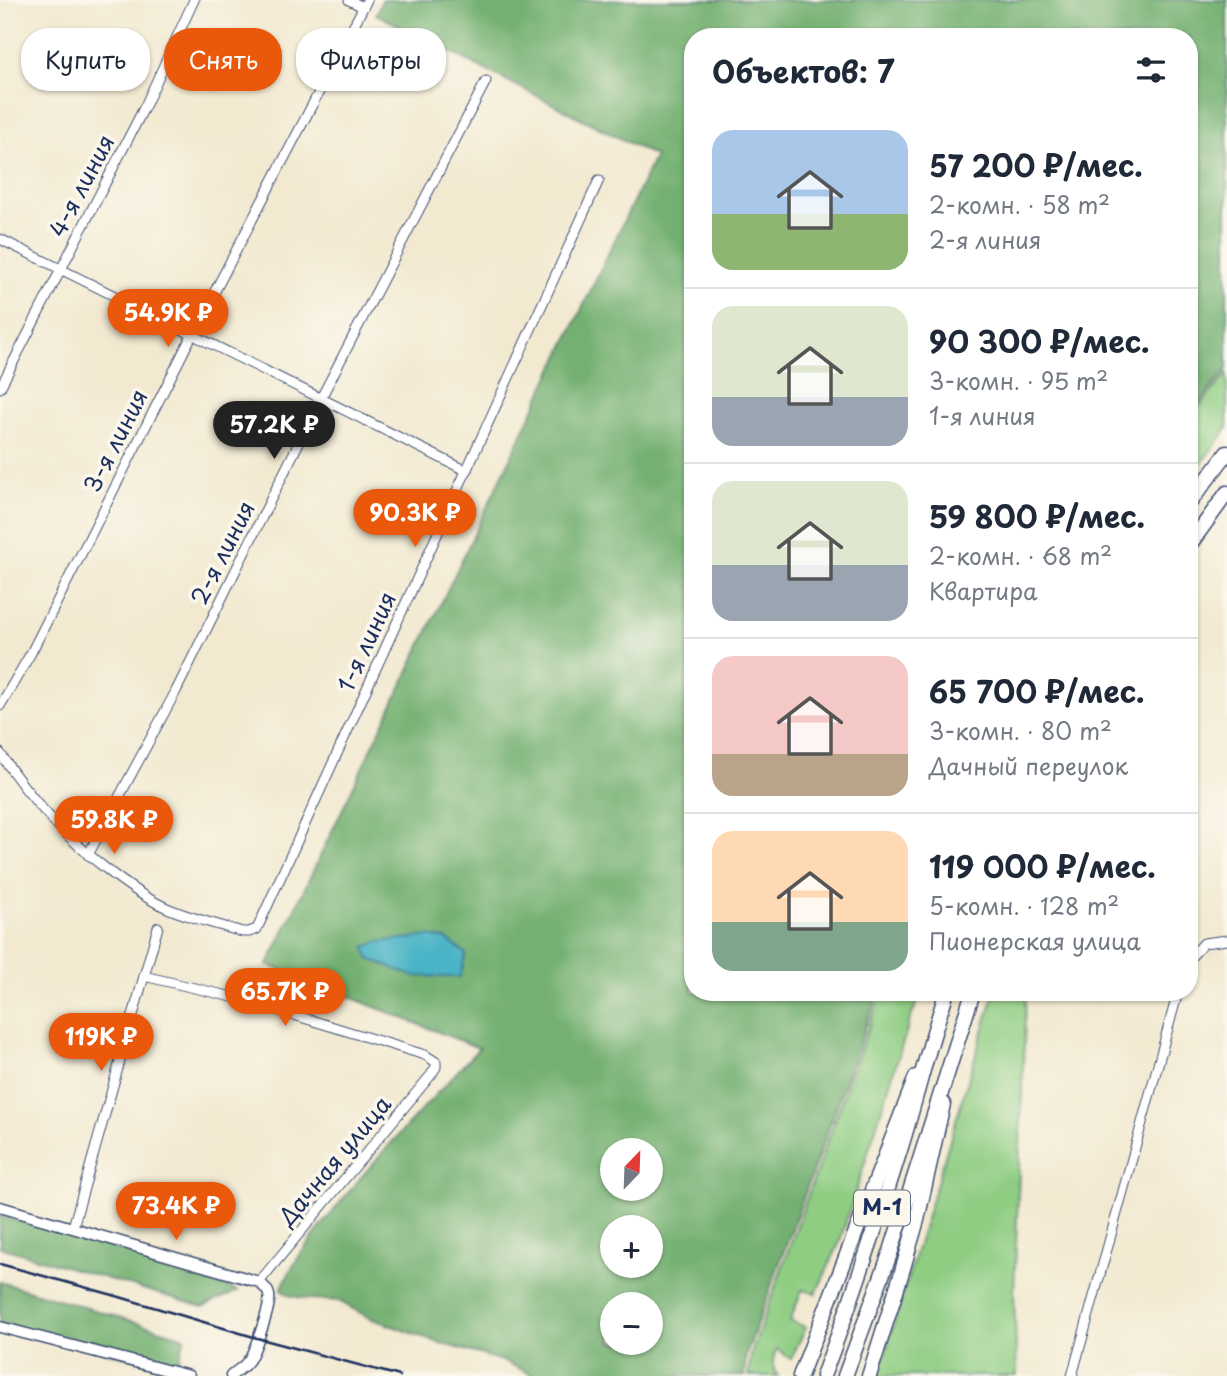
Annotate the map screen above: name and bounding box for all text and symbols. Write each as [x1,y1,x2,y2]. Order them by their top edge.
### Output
chip: Купить [21,28,150,91]
chip: Снять [164,28,282,91]
chip: Фильтры [296,28,446,91]
text: Объектов: 7 [712,48,895,93]
icon: filters [1132,51,1170,89]
street label: 4-я линия [39,128,122,243]
text: 57 200 ₽/мес. [929,142,1143,187]
icon: home [768,158,852,242]
text: 2-комн. · 58 m² [929,187,1110,222]
text: 2-я линия [929,222,1041,257]
pin: 54.9K ₽ [103,290,233,349]
text: 54.9K ₽ [123,294,213,329]
text: 90 300 ₽/мес. [929,318,1149,363]
icon: home [768,334,852,418]
text: 3-комн. · 95 m² [929,363,1108,398]
street label: 3-я линия [74,383,156,498]
text: 1-я линия [929,398,1036,433]
pin: 57.2K ₽ [209,402,339,461]
text: 57.2K ₽ [229,406,319,441]
pin: 90.3K ₽ [350,490,480,549]
text: 59 800 ₽/мес. [929,493,1145,538]
street label: 2-я линия [181,494,263,610]
text: 90.3K ₽ [369,494,461,529]
icon: home [768,509,852,593]
text: 2-комн. · 68 m² [929,538,1112,573]
text: Квартира [929,573,1037,608]
street label: 1-я линия [327,586,404,697]
text: 65 700 ₽/мес. [929,668,1144,713]
icon: home [768,684,852,768]
text: 3-комн. · 80 m² [929,713,1112,748]
text: Дачный переулок [929,748,1128,783]
pin: 59.8K ₽ [49,796,179,856]
text: 59.8K ₽ [70,801,158,836]
text: 119 000 ₽/мес. [929,843,1156,888]
icon: home [768,859,852,943]
text: 5-комн. · 128 m² [929,888,1119,923]
text: Пионерская улица [929,923,1141,958]
pin: 65.7K ₽ [220,968,350,1028]
text: 65.7K ₽ [241,973,329,1008]
pin: 119K ₽ [44,1014,158,1073]
text: 119K ₽ [65,1018,137,1053]
street label: Дачная улица [268,1087,399,1233]
north arrow [600,1138,663,1200]
map controls [600,1138,663,1355]
pin: 73.4K ₽ [111,1182,241,1242]
text: 73.4K ₽ [132,1187,220,1222]
road number: М-1 [854,1190,910,1226]
button: + [600,1215,663,1278]
button: − [600,1292,663,1355]

